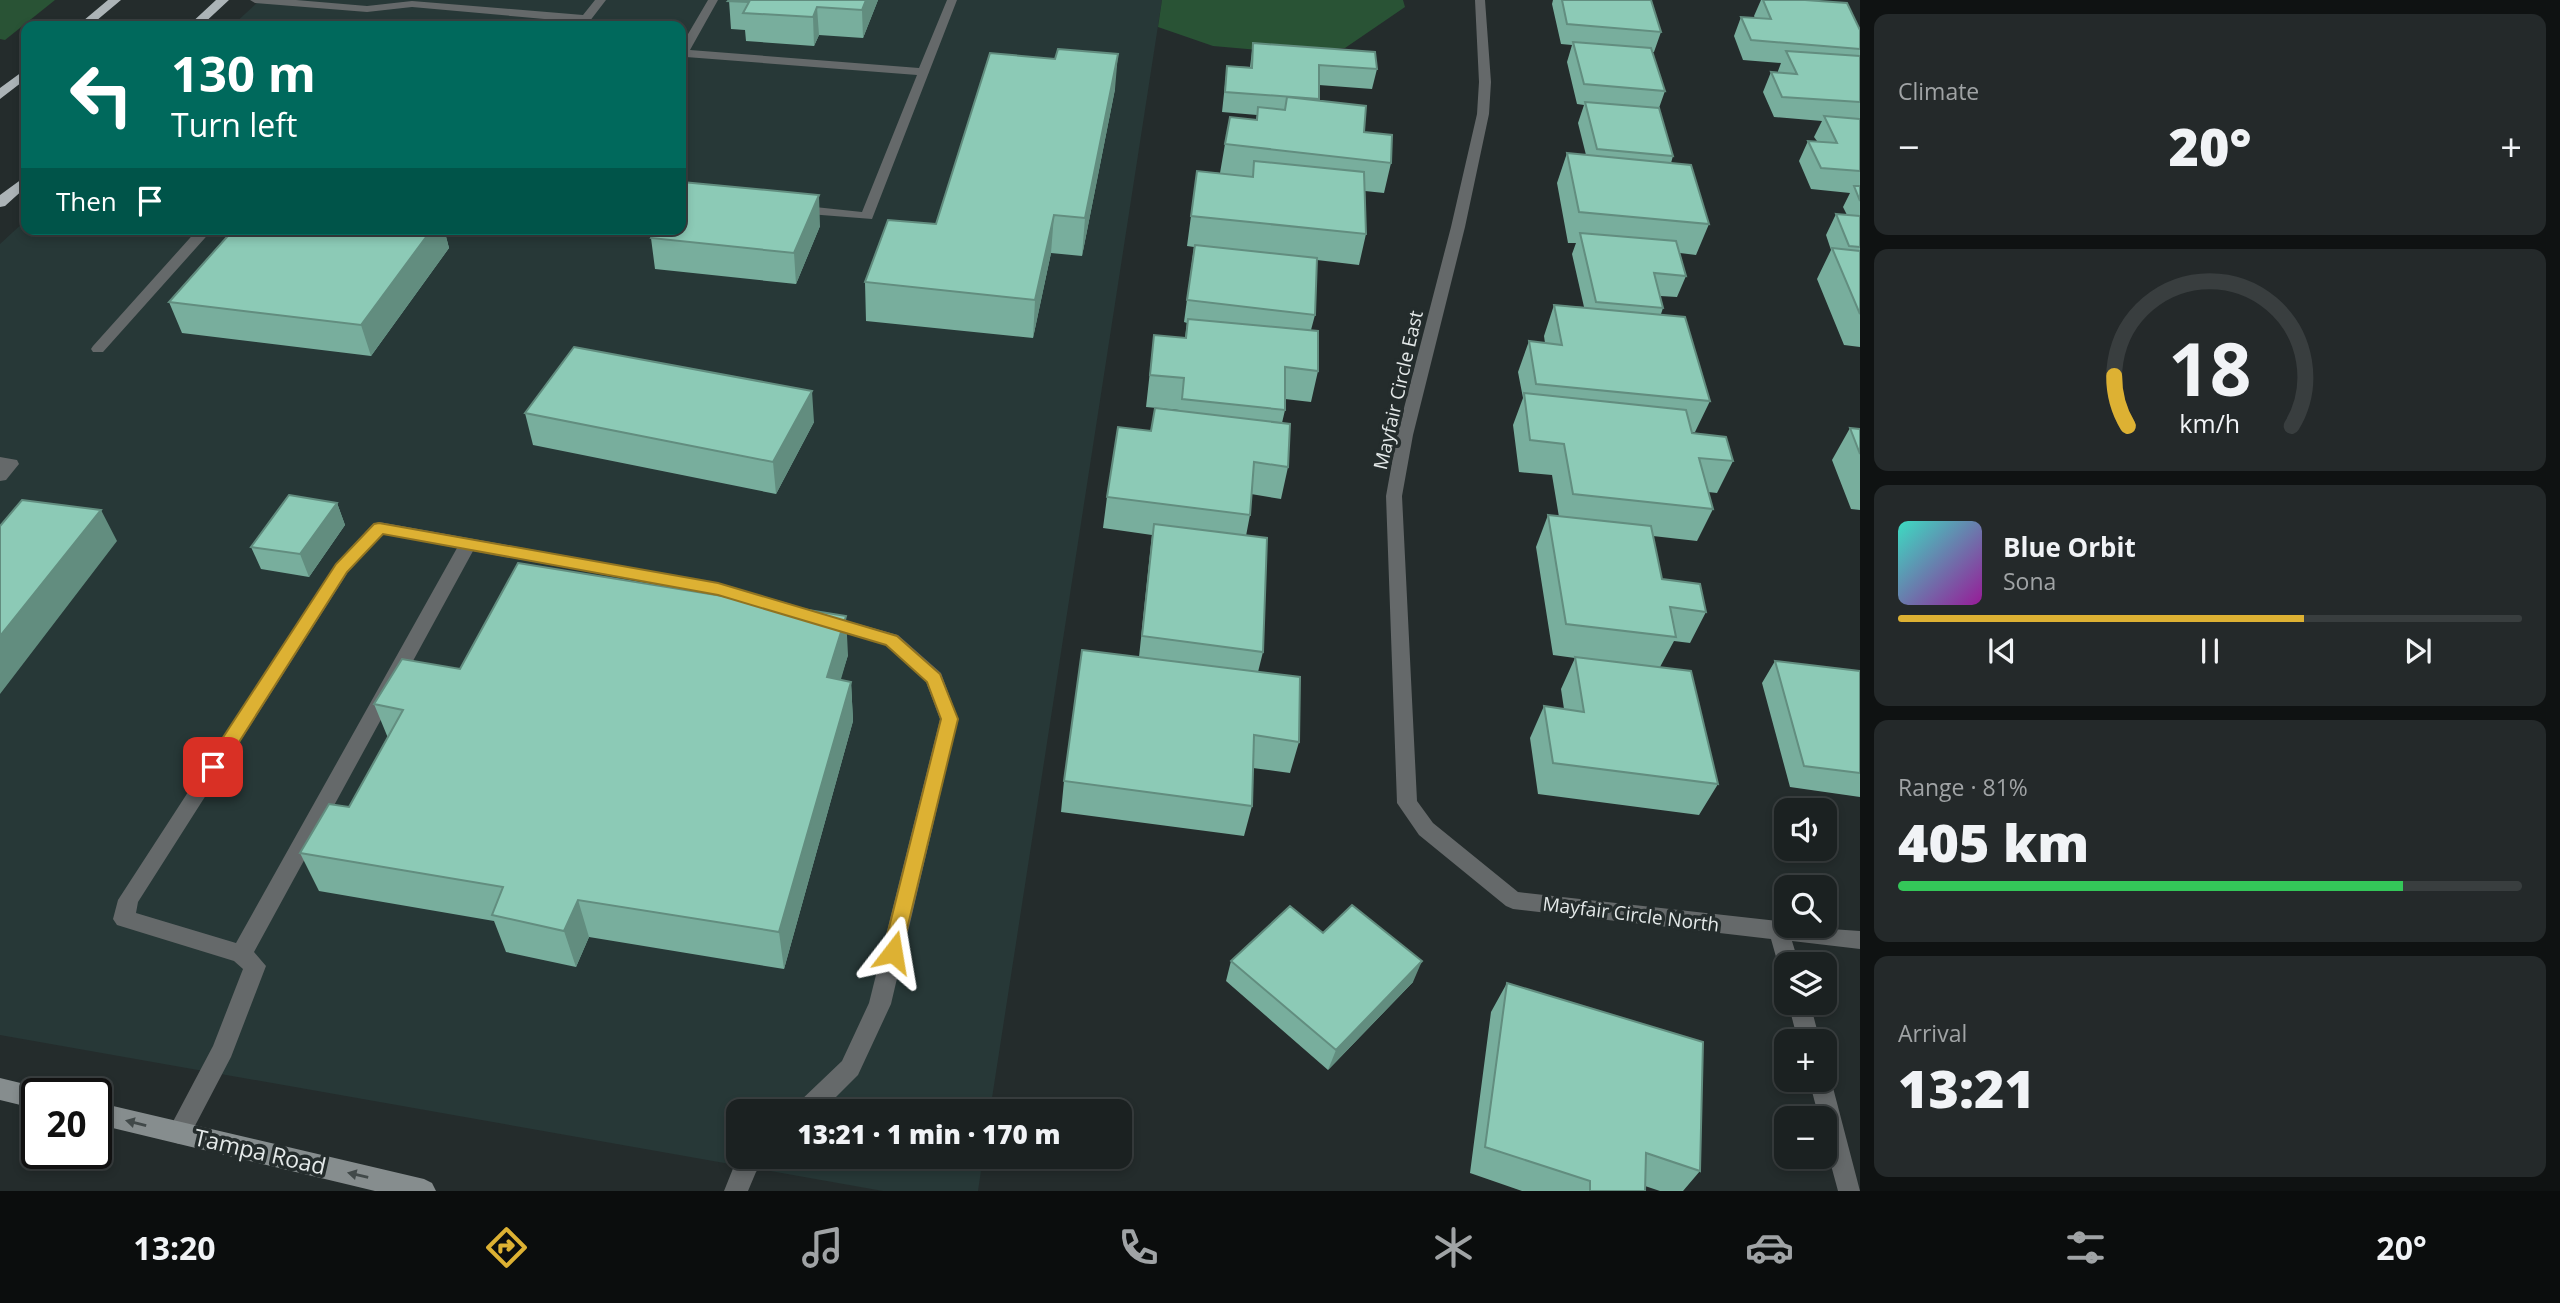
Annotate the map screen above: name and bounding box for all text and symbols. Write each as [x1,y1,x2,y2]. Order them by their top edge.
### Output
text: 130 m [171,40,316,106]
icon: left [56,49,147,140]
text: Climate [1898,75,1979,107]
text: Turn left [171,103,297,146]
text: 20° [2169,110,2251,181]
text: − [1898,120,1920,172]
text: + [2500,120,2522,172]
icon: arrive [131,182,169,220]
text: Then [56,183,117,219]
street label: Mayfair Circle East [1367,308,1429,472]
text: 18 [2168,319,2252,418]
text: km/h [2180,406,2240,440]
text: Blue Orbit [2003,529,2136,565]
text: Sona [2003,565,2056,597]
icon: previous [1983,632,2021,670]
icon: pause [2191,632,2229,670]
icon: next [2399,632,2437,670]
pin [183,737,243,797]
icon: arrive [194,748,232,786]
text: Range · 81% [1898,771,2028,803]
map controls [1774,798,1837,1169]
button: sound [1774,798,1837,861]
text: 405 km [1898,806,2089,877]
button: search [1774,875,1837,938]
street label: Mayfair Circle North [1541,890,1721,938]
position arrow [856,915,930,989]
button: layers [1774,952,1837,1015]
text: Arrival [1898,1017,1967,1049]
button: + [1774,1029,1837,1092]
text: 13:21 [1898,1052,2035,1123]
speed limit sign: 20 [21,1078,112,1169]
button: − [1774,1106,1837,1169]
text: 13:21 · 1 min · 170 m [798,1116,1060,1152]
one-way arrow [125,1117,147,1128]
street label: Tampa Road [191,1120,329,1182]
one-way arrow [347,1170,369,1181]
icon: directions [482,1223,531,1272]
icon: music [798,1223,847,1272]
icon: phone [1114,1223,1163,1272]
icon: climate [1429,1223,1478,1272]
icon: car [1745,1223,1794,1272]
icon: filters [2061,1223,2110,1272]
text: 13:20 [133,1226,216,1269]
text: 20° [2376,1226,2427,1269]

